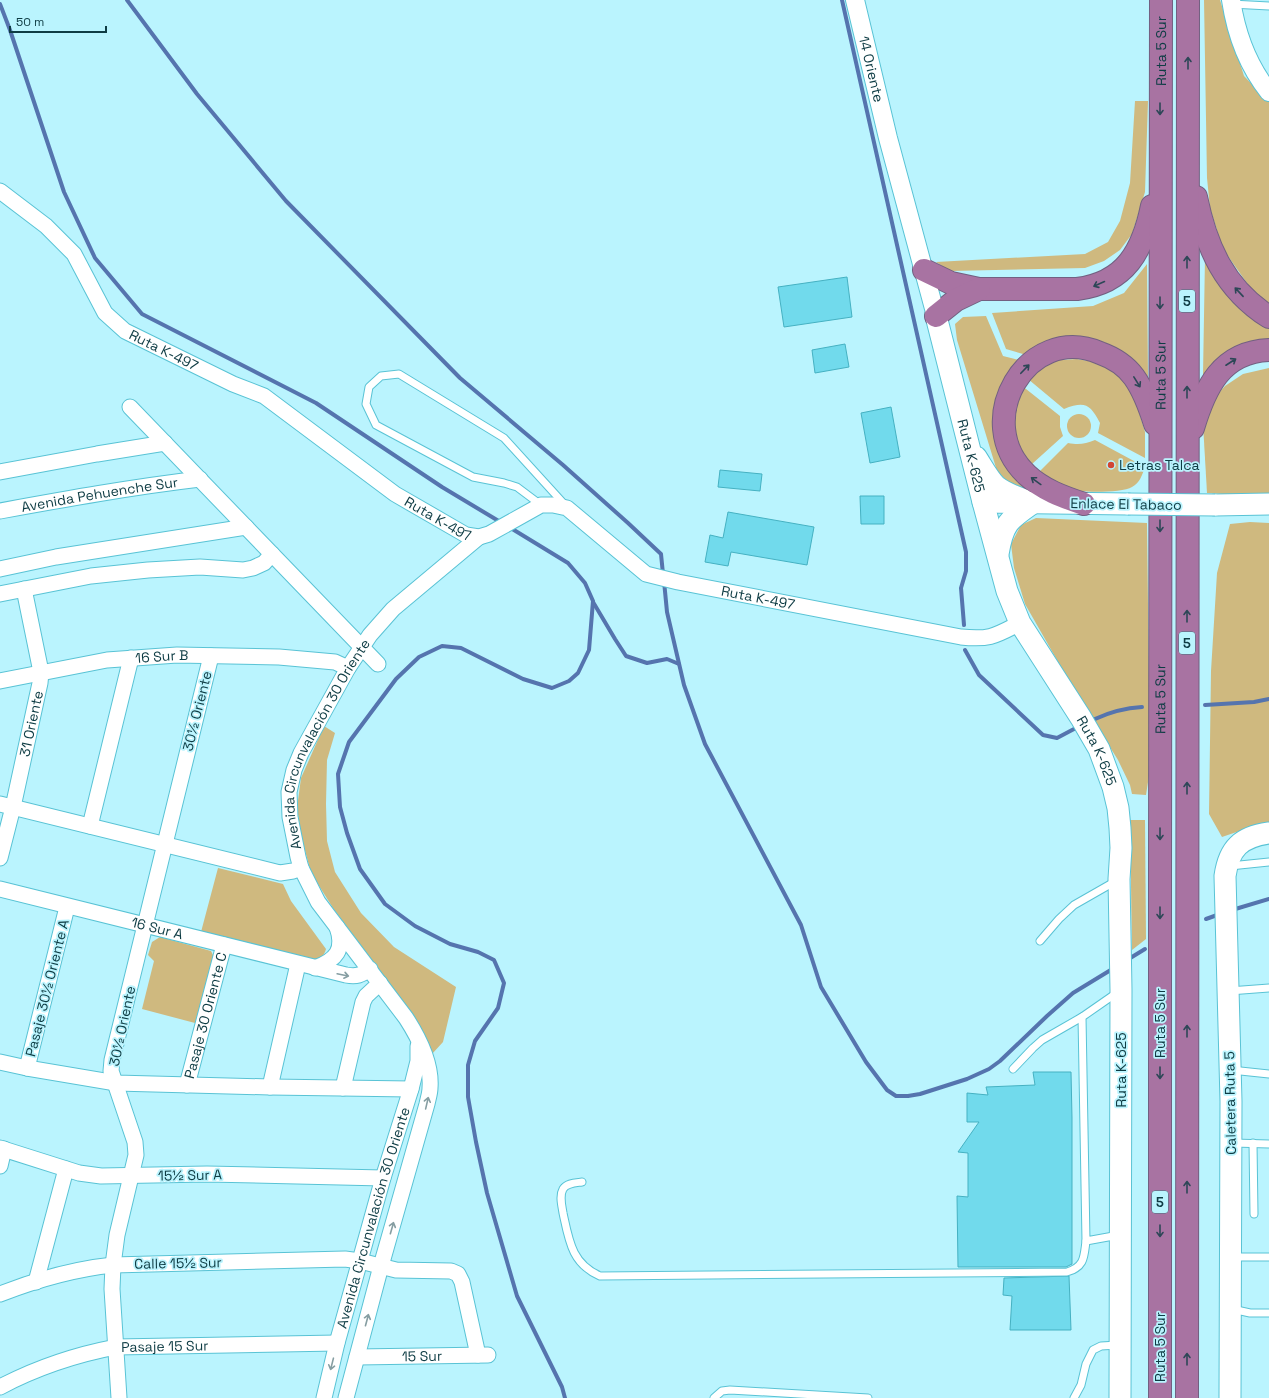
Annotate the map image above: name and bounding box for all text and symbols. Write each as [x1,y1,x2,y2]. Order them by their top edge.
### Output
scale bar [10,8,106,34]
text: 50 m [16,14,44,30]
street label: Ruta 5 Sur [1152,16,1170,86]
street label: 14 Oriente [855,34,888,104]
one-way arrow [1184,57,1192,70]
one-way arrow [1156,102,1164,115]
one-way arrow [1183,256,1191,269]
one-way arrow [1094,280,1106,288]
one-way arrow [1235,287,1244,297]
road number: 5 [1179,290,1195,312]
one-way arrow [1156,296,1164,309]
street label: Ruta K-497 [126,325,201,375]
street label: Ruta 5 Sur [1152,340,1170,410]
one-way arrow [1225,358,1236,366]
one-way arrow [1021,364,1030,374]
one-way arrow [1134,376,1142,388]
one-way arrow [1183,386,1191,399]
street label: Ruta K-625 [953,417,989,494]
place label: Letras Talca [1119,456,1200,474]
marker: Letras Talca [1106,460,1116,470]
street label: Avenida Pehuenche Sur [20,473,179,516]
one-way arrow [1030,477,1041,486]
street label: Ruta K-497 [401,492,473,545]
street label: Enlace El Tabaco [1070,494,1182,514]
one-way arrow [1156,519,1164,532]
street label: Ruta K-497 [720,582,797,614]
one-way arrow [1183,610,1191,623]
road number: 5 [1179,632,1195,654]
street label: Avenida Circunvalación 30 Oriente [280,635,374,851]
street label: 16 Sur B [135,646,189,667]
street label: Ruta 5 Sur [1151,664,1169,734]
street label: 30½ Oriente [178,669,216,753]
street label: 31 Oriente [15,689,47,758]
street label: Ruta K-625 [1073,713,1121,788]
one-way arrow [1183,782,1191,795]
one-way arrow [1156,827,1164,840]
one-way arrow [1156,906,1164,919]
street label: 16 Sur A [129,913,185,943]
street label: Pasaje 30½ Oriente A [21,917,73,1059]
street label: Pasaje 30 Oriente C [180,950,231,1081]
one-way arrow [336,971,349,979]
street label: 30½ Oriente [105,984,139,1068]
street label: Ruta 5 Sur [1151,988,1169,1058]
one-way arrow [1183,1025,1191,1038]
street label: Ruta K-625 [1112,1032,1130,1108]
street label: Caletera Ruta 5 [1220,1051,1240,1155]
one-way arrow [1156,1066,1164,1079]
one-way arrow [424,1097,432,1110]
street label: Avenida Circunvalación 30 Oriente [333,1105,414,1330]
street label: 15½ Sur A [158,1165,222,1185]
one-way arrow [1183,1181,1191,1194]
road number: 5 [1152,1191,1168,1213]
one-way arrow [388,1222,396,1235]
one-way arrow [1156,1224,1164,1237]
street label: Calle 15½ Sur [134,1253,222,1273]
street label: Ruta 5 Sur [1151,1312,1169,1382]
one-way arrow [363,1313,371,1326]
street label: Pasaje 15 Sur [121,1336,209,1356]
street label: 15 Sur [402,1347,442,1365]
one-way arrow [1183,1353,1191,1366]
one-way arrow [328,1357,336,1370]

